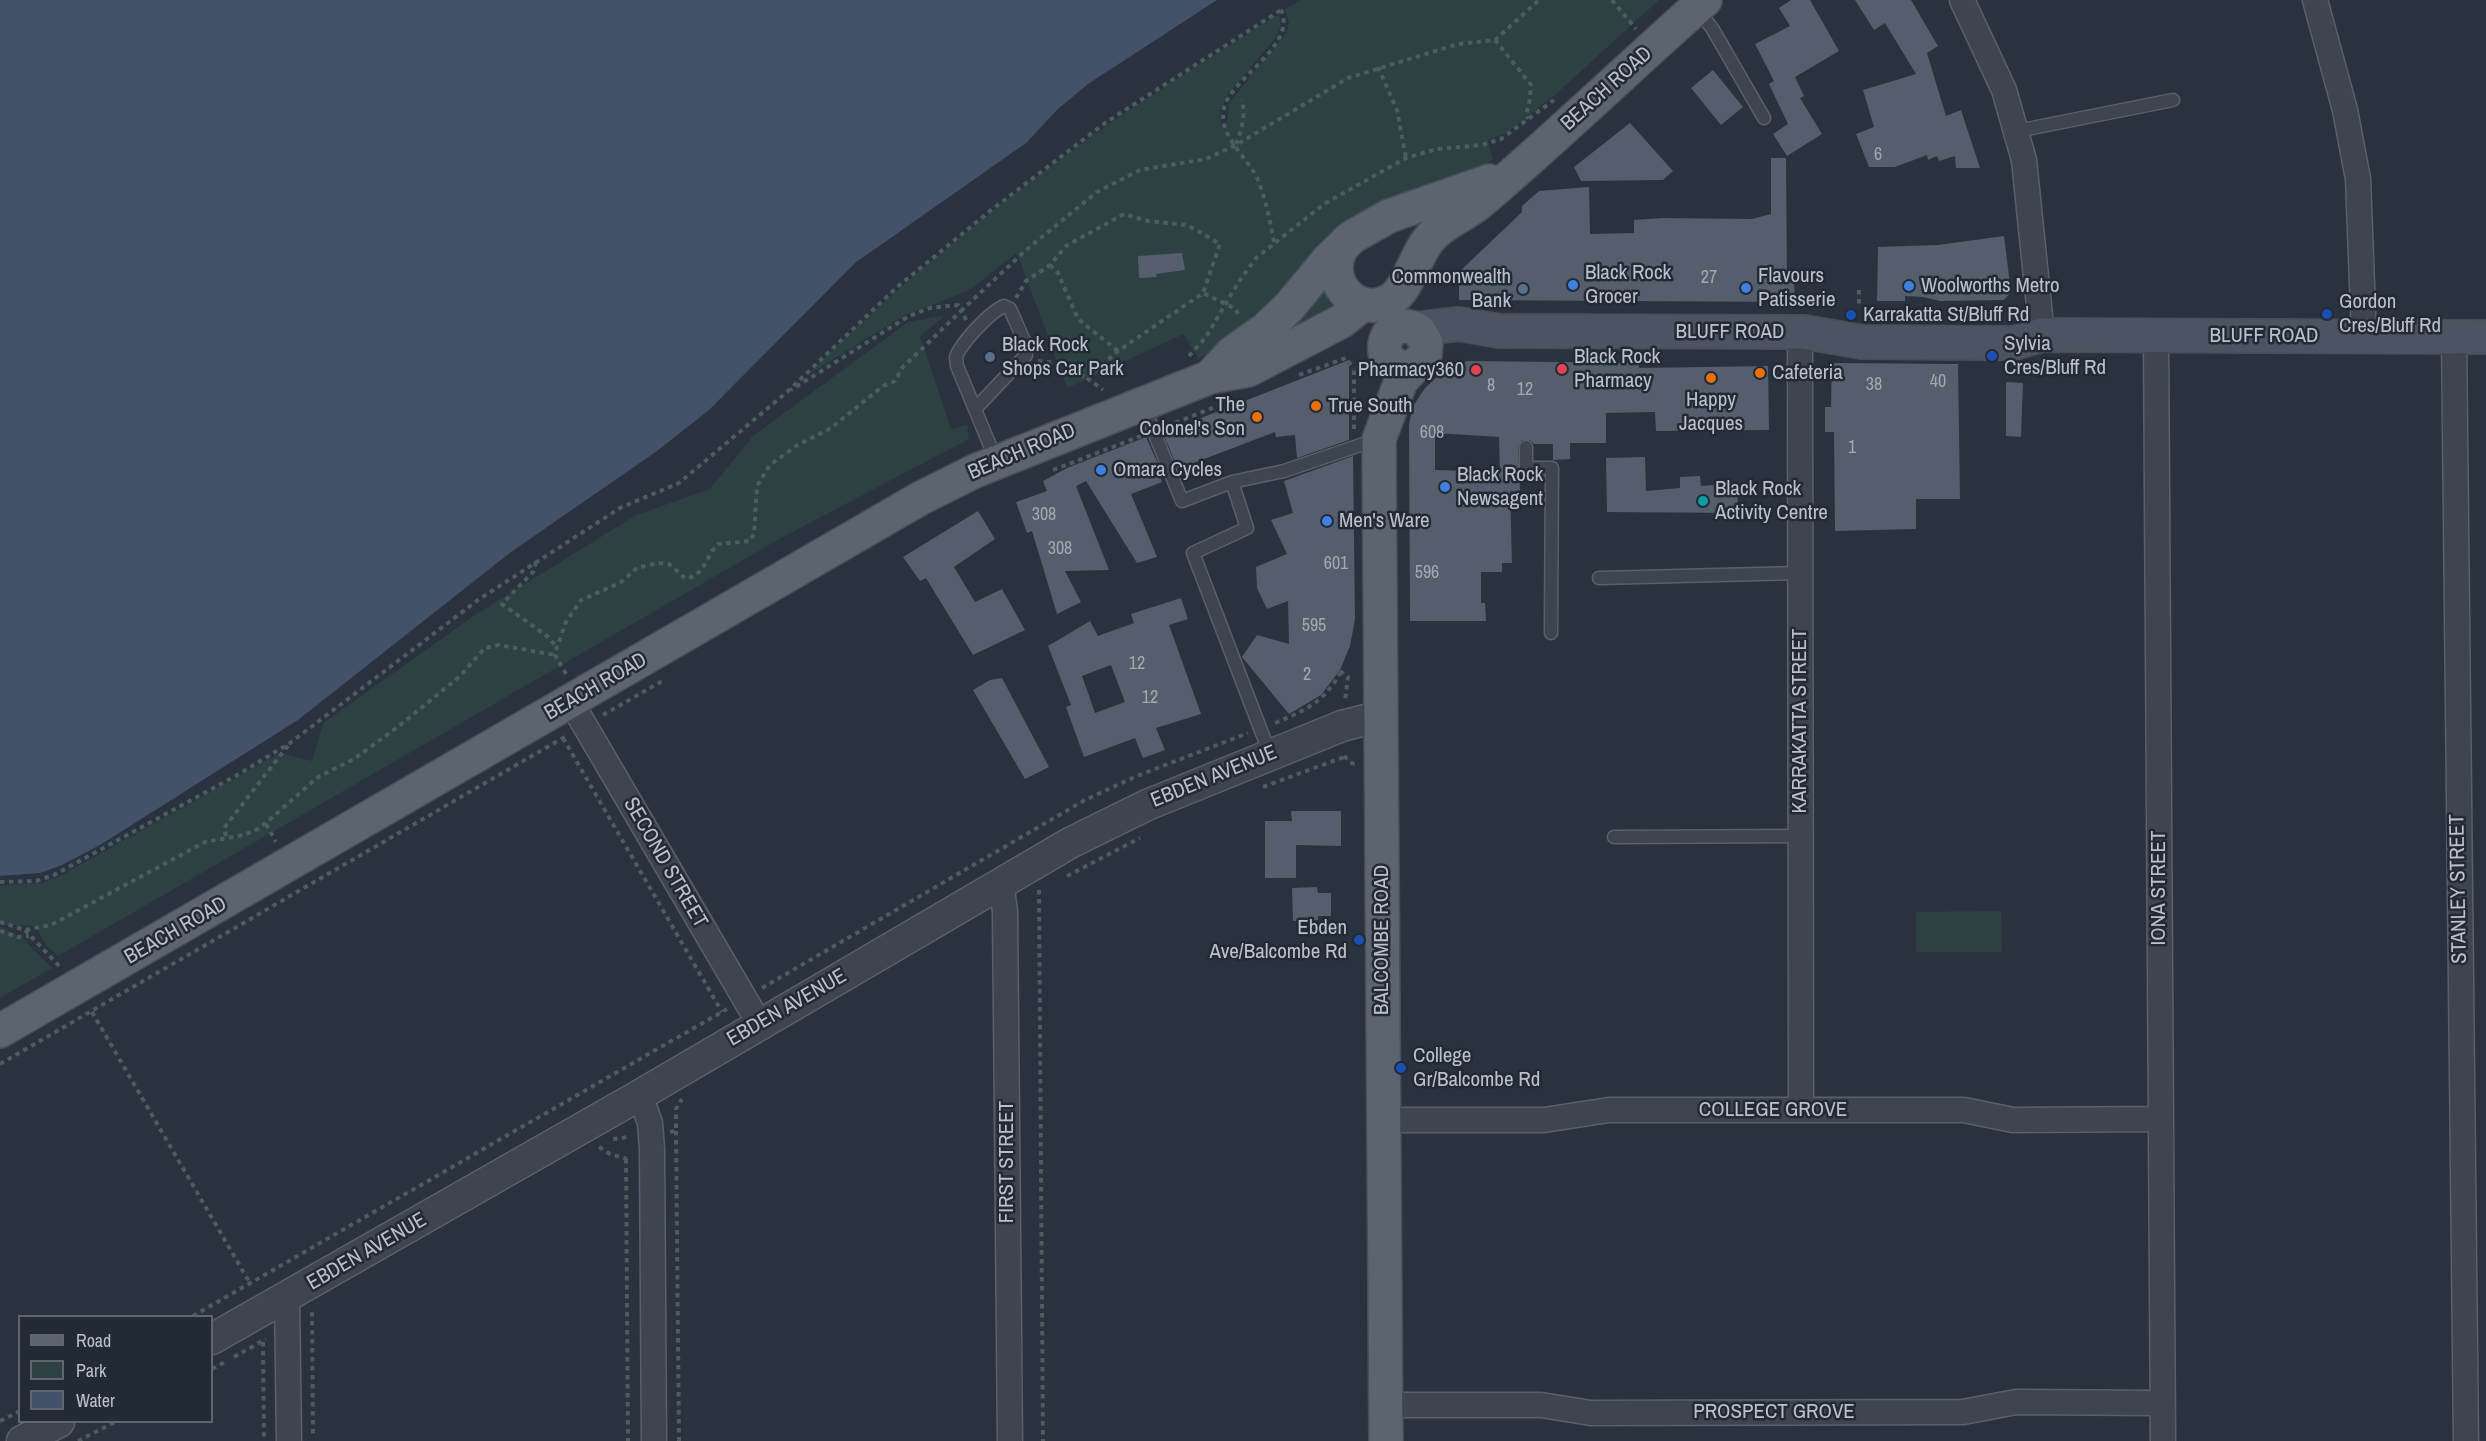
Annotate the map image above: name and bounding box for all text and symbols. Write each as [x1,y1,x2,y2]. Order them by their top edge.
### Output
street label: BEACH ROAD [1556,42,1658,136]
house number: 6 [1874,144,1882,166]
place label: Black Rock Grocer [1585,260,1671,310]
place label: Flavours Patisserie [1758,263,1836,313]
place label: Commonwealth Bank [1391,264,1511,314]
house number: 27 [1701,267,1717,289]
place label: Woolworths Metro [1921,273,2059,299]
marker: Black Rock Grocer [1566,278,1580,292]
marker: Woolworths Metro [1902,279,1916,293]
marker: Flavours Patisserie [1739,281,1753,295]
marker: Commonwealth Bank [1516,282,1530,296]
place label: Gordon Cres/Bluff Rd [2339,289,2441,339]
place label: Karrakatta St/Bluff Rd [1863,302,2029,328]
marker: Gordon Cres/Bluff Rd [2320,307,2334,321]
marker: Karrakatta St/Bluff Rd [1844,308,1858,322]
street label: BLUFF ROAD [1675,319,1785,345]
street label: BLUFF ROAD [2209,323,2319,349]
place label: Sylvia Cres/Bluff Rd [2004,331,2106,381]
place label: Black Rock Shops Car Park [1002,332,1124,382]
place label: Black Rock Pharmacy [1574,344,1660,394]
marker: Sylvia Cres/Bluff Rd [1985,349,1999,363]
marker: Black Rock Shops Car Park [983,350,997,364]
place label: Pharmacy360 [1358,357,1464,383]
place label: Cafeteria [1772,360,1843,386]
marker: Black Rock Pharmacy [1555,362,1569,376]
marker: Pharmacy360 [1469,363,1483,377]
marker: Cafeteria [1753,366,1767,380]
marker: Happy Jacques [1704,371,1718,385]
house number: 40 [1930,371,1946,393]
house number: 38 [1866,374,1882,396]
house number: 8 [1487,375,1495,397]
house number: 12 [1517,379,1533,401]
place label: Happy Jacques [1679,387,1743,437]
place label: The Colonel's Son [1139,392,1245,442]
place label: True South [1328,393,1413,419]
marker: True South [1309,399,1323,413]
marker: The Colonel's Son [1250,410,1264,424]
street label: BEACH ROAD [965,418,1079,486]
house number: 608 [1420,422,1444,444]
house number: 1 [1848,437,1856,459]
place label: Omara Cycles [1113,457,1222,483]
place label: Black Rock Newsagent [1457,462,1543,512]
marker: Omara Cycles [1094,463,1108,477]
place label: Black Rock Activity Centre [1715,476,1828,526]
marker: Black Rock Newsagent [1438,480,1452,494]
marker: Black Rock Activity Centre [1696,494,1710,508]
house number: 308 [1032,504,1056,526]
place label: Men's Ware [1339,508,1430,534]
marker: Men's Ware [1320,514,1334,528]
house number: 308 [1048,538,1072,560]
house number: 601 [1324,553,1348,575]
house number: 596 [1415,562,1439,584]
house number: 595 [1302,615,1326,637]
street label: KARRAKATTA STREET [1787,628,1813,814]
street label: BEACH ROAD [540,648,652,726]
house number: 12 [1129,653,1145,675]
house number: 2 [1303,664,1311,686]
house number: 12 [1142,687,1158,709]
street label: EBDEN AVENUE [1147,740,1281,814]
street label: SECOND STREET [617,793,713,933]
street label: STANLEY STREET [2445,814,2473,964]
street label: IONA STREET [2146,831,2172,945]
street label: BALCOMBE ROAD [1369,865,1395,1015]
street label: BEACH ROAD [120,892,232,970]
place label: Ebden Ave/Balcombe Rd [1209,915,1347,965]
marker: Ebden Ave/Balcombe Rd [1352,933,1366,947]
street label: EBDEN AVENUE [723,964,851,1052]
place label: College Gr/Balcombe Rd [1413,1043,1540,1093]
marker: College Gr/Balcombe Rd [1394,1061,1408,1075]
street label: COLLEGE GROVE [1699,1097,1847,1123]
street label: FIRST STREET [994,1101,1020,1223]
street label: EBDEN AVENUE [303,1208,431,1296]
legend [18,1315,213,1423]
text: Road [76,1328,111,1353]
text: Park [76,1358,106,1383]
text: Water [76,1388,115,1413]
street label: PROSPECT GROVE [1693,1399,1855,1425]

